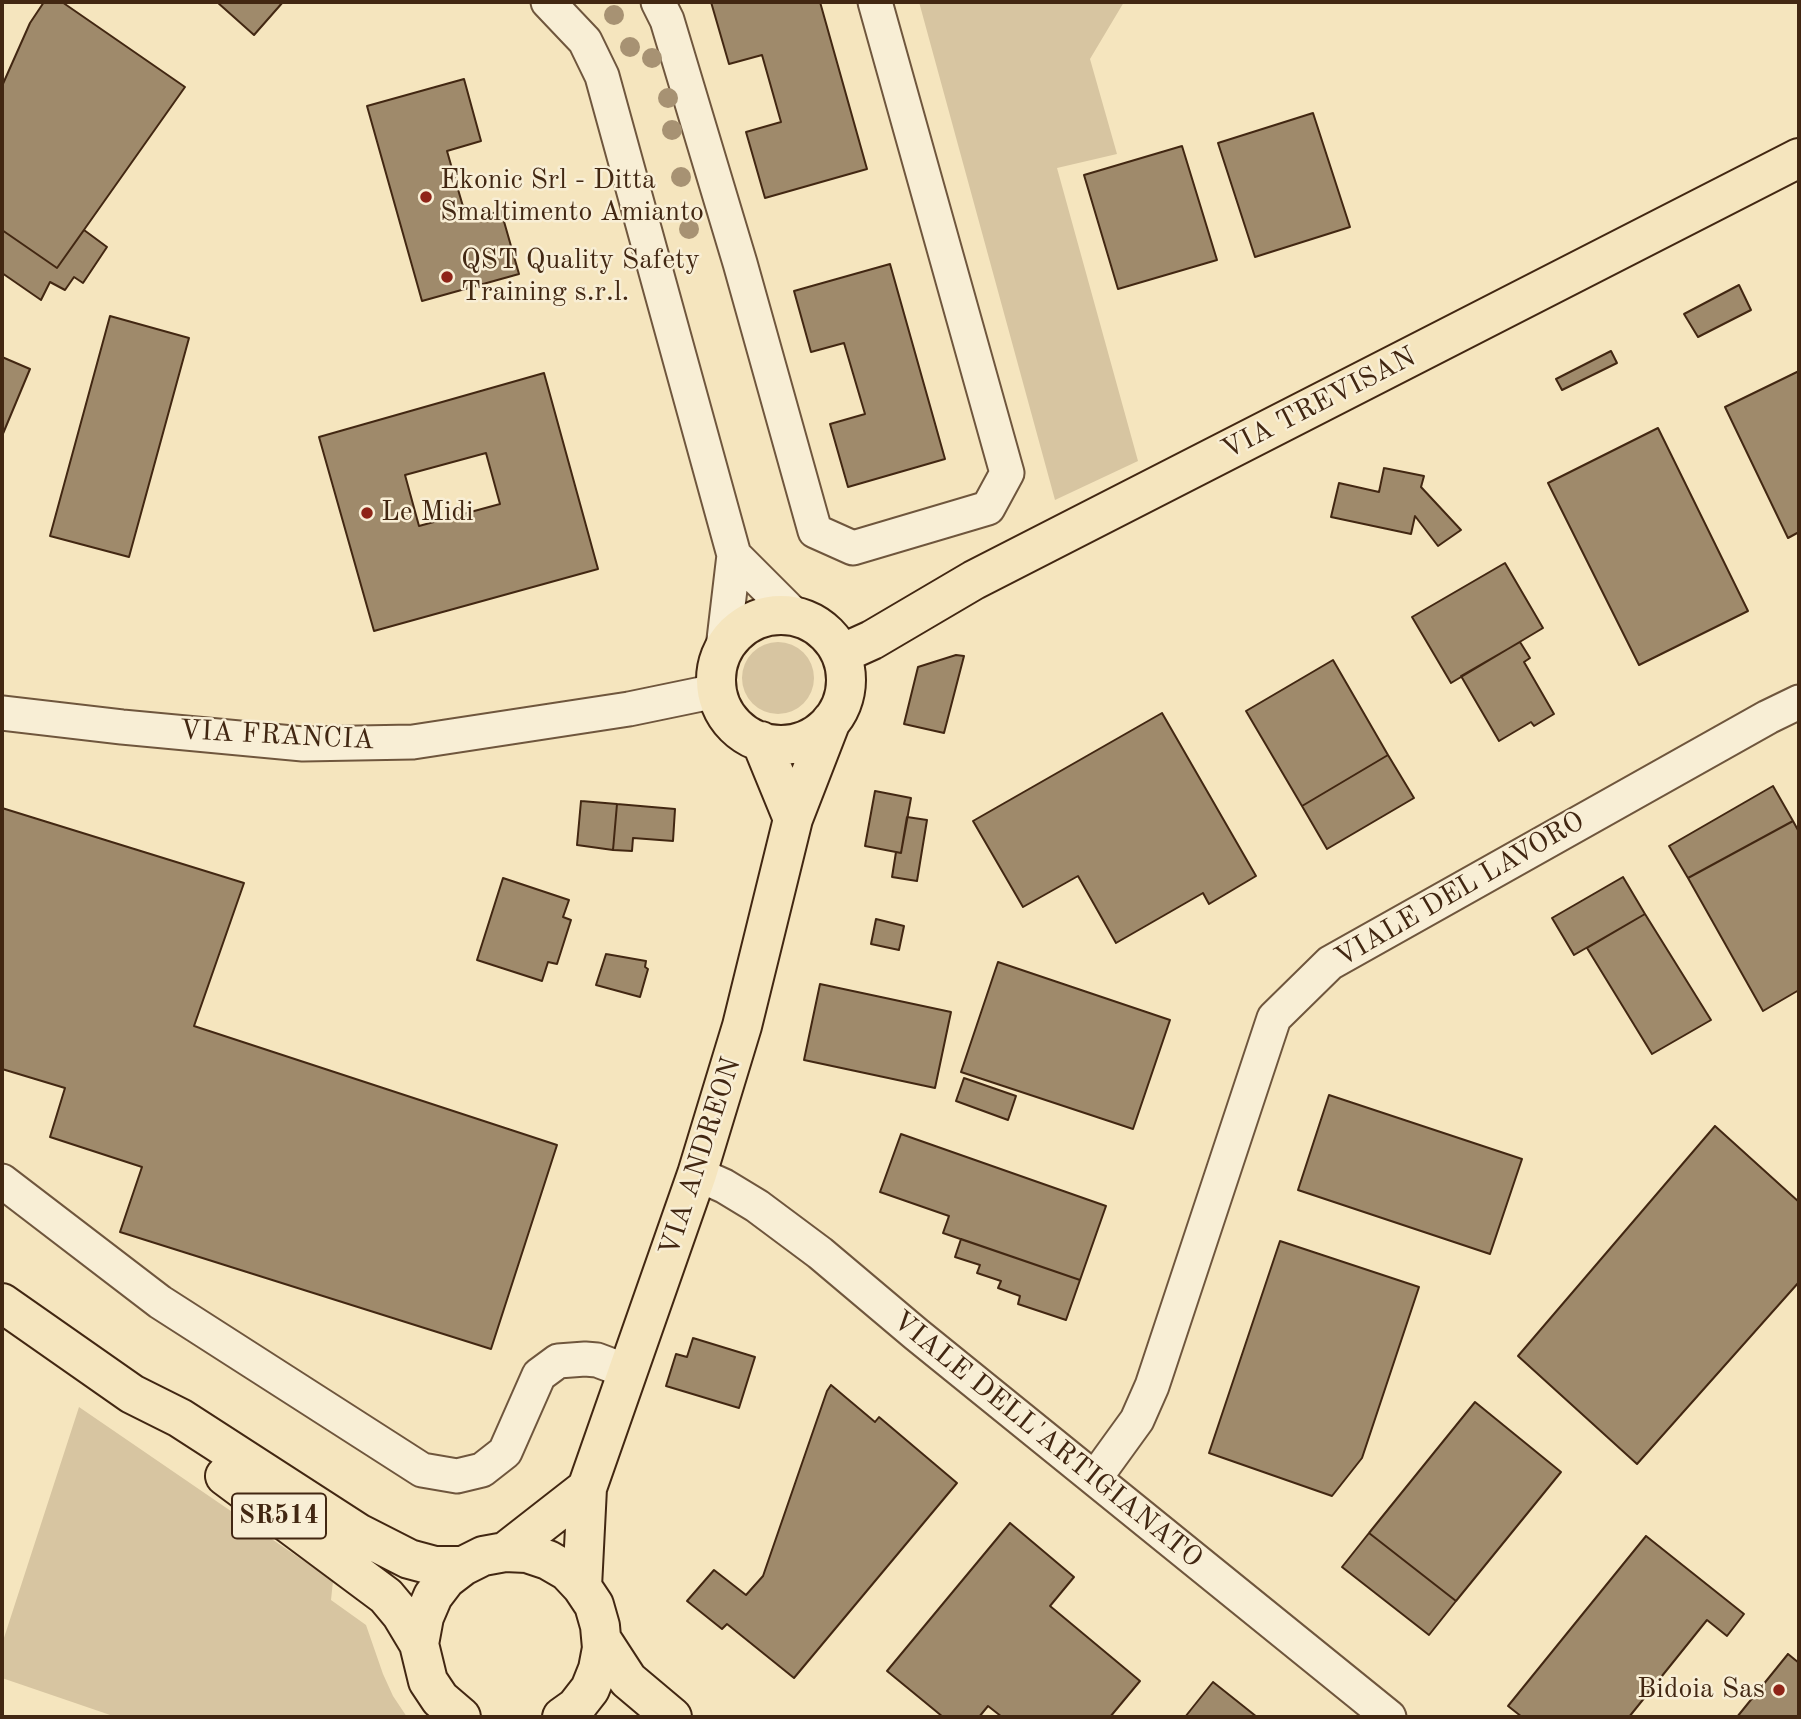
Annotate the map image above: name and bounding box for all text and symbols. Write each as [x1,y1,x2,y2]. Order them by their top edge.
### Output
place label: Ekonic Srl - Ditta Smaltimento Amianto [440,164,704,230]
marker: Ekonic Srl - Ditta Smaltimento Amianto [418,189,434,205]
place label: QST Quality Safety Training s.r.l. [461,244,700,310]
marker: QST Quality Safety Training s.r.l. [439,269,455,285]
street label: VIA TREVISAN [1216,341,1422,467]
place label: Le Midi [381,496,474,530]
marker: Le Midi [359,505,375,521]
street label: VIA FRANCIA [179,714,375,758]
street label: VIALE DEL LAVORO [1329,805,1591,975]
street label: VIA ANDREON [653,1053,749,1261]
street label: VIALE DELL'ARTIGIANATO [885,1304,1209,1576]
road number: SR514 [232,1494,326,1539]
place label: Bidoia Sas [1637,1673,1765,1707]
marker: Bidoia Sas [1771,1682,1787,1698]

